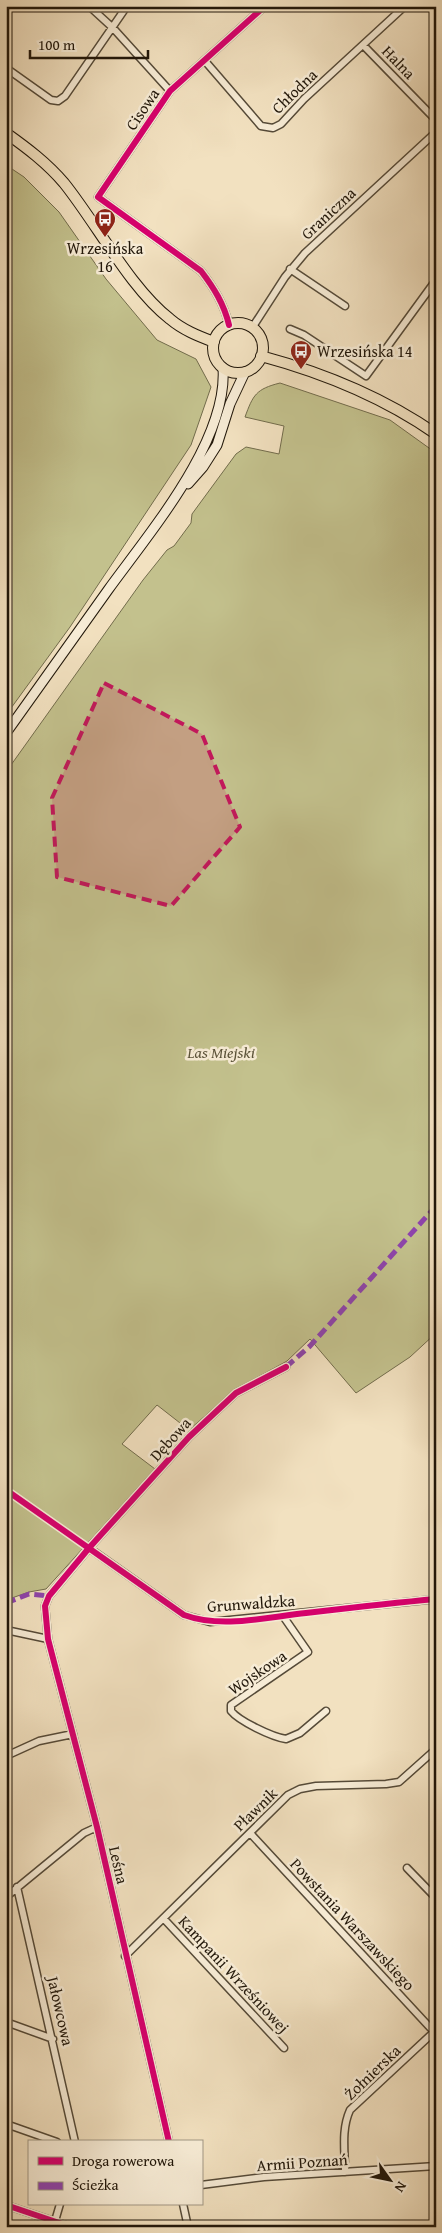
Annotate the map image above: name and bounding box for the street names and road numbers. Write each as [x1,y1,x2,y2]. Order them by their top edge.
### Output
street label: Halna [377,40,422,85]
street label: Chłodna [266,63,323,119]
street label: Cisowa [119,83,165,135]
street label: Graniczna [295,181,361,245]
street label: Dębowa [144,1411,197,1466]
street label: Grunwaldzka [206,1588,296,1618]
street label: Wojskowa [223,1643,292,1700]
street label: Pławnik [227,1781,283,1836]
street label: Leśna [103,1844,135,1887]
street label: Powstania Warszawskiego [285,1852,421,1996]
street label: Kampanii Wrześniowej [173,1910,295,2038]
street label: Jałowcowa [41,1972,81,2048]
street label: Żołnierska [338,2038,406,2105]
street label: Armii Poznań [256,2147,348,2177]

